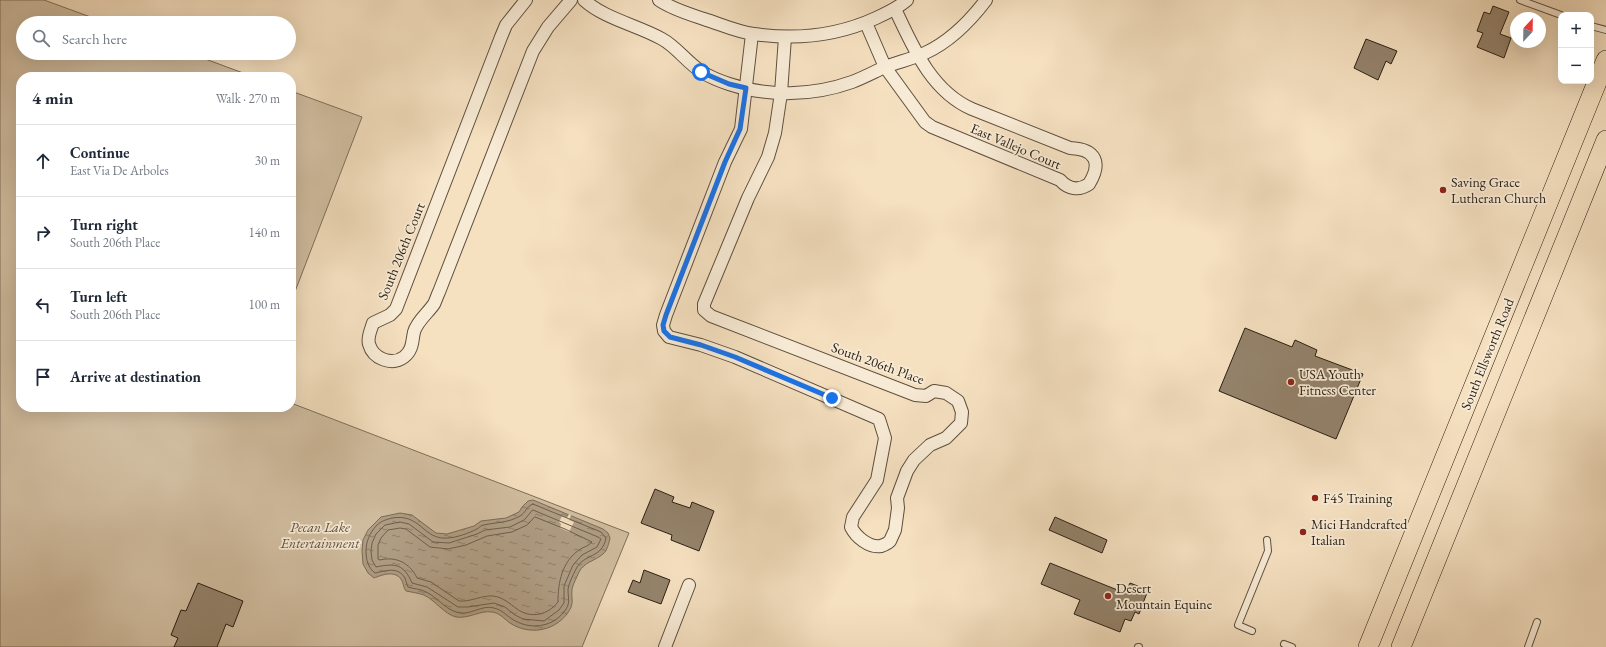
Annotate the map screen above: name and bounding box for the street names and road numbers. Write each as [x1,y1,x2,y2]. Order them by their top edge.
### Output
street label: East Vallejo Court [968,119,1065,173]
street label: South 206th Court [373,199,429,302]
street label: South Ellsworth Road [1456,295,1518,413]
street label: South 206th Place [829,338,927,388]

